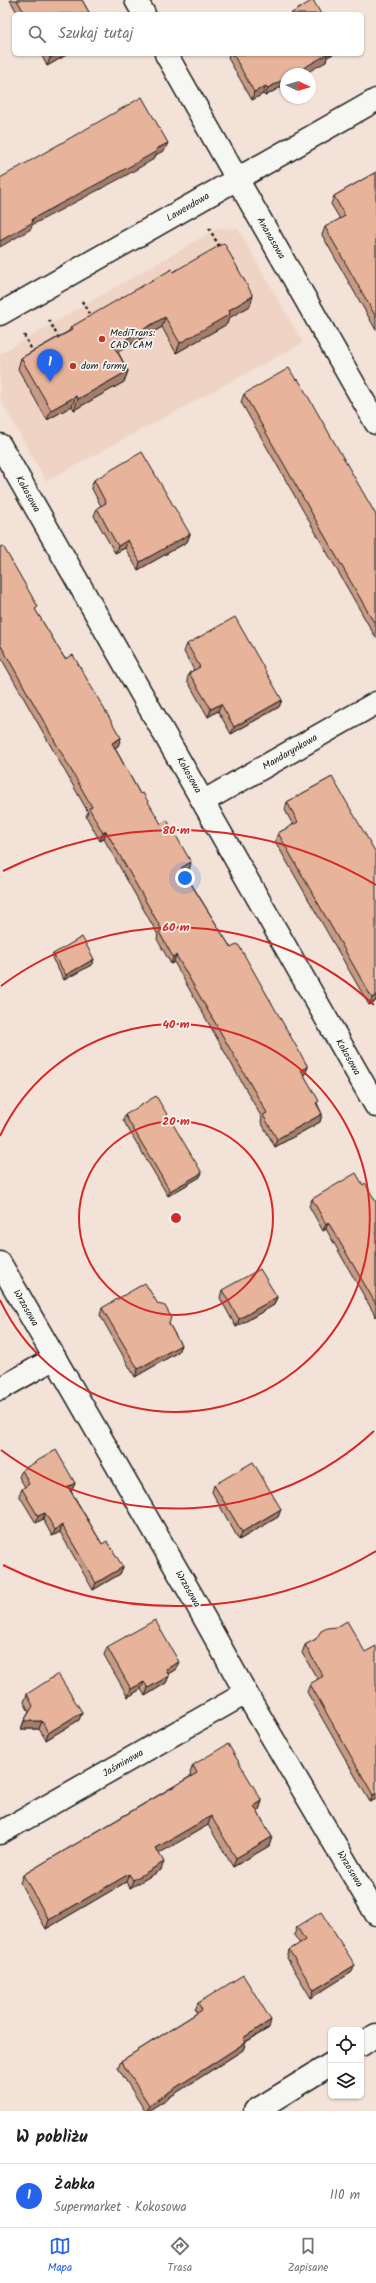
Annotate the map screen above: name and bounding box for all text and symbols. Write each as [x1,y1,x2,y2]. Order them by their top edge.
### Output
search box [12,12,364,56]
text: Szukaj tutaj [58,22,133,46]
icon: search [26,23,48,45]
north arrow [280,68,316,104]
street label: Lawendowa [163,188,213,226]
street label: Ananasowa [252,214,290,262]
place label: MediTrans: CAD CAM [110,325,156,353]
marker: MediTrans: CAD CAM [97,334,107,344]
pin: 1 [37,349,63,382]
place label: dom formy [81,358,127,374]
marker: dom formy [68,361,78,371]
street label: Kokosowa [11,473,45,516]
street label: Mandarynkowa [259,730,321,774]
street label: Kokosowa [172,754,206,797]
text: 80 m [162,821,190,840]
your location [175,868,195,888]
text: 60 m [162,918,190,937]
text: 40 m [162,1015,190,1034]
street label: Kokosowa [331,1036,365,1079]
text: 20 m [162,1112,190,1131]
centre of rings [169,1211,183,1225]
street label: Wrzosowa [9,1287,43,1330]
street label: Wrzosowa [171,1568,205,1611]
street label: Jaśminowa [99,1745,147,1781]
street label: Wrzosowa [333,1848,367,1891]
map controls [328,2027,364,2099]
button: locate [328,2027,364,2063]
button: layers [328,2063,364,2099]
text: W pobliżu [16,2124,87,2151]
text: Żabka [54,2173,95,2197]
text: 1 [27,2185,31,2206]
text: 110 m [330,2185,360,2206]
text: Supermarket · Kokosowa [54,2197,187,2218]
tab: Mapa [48,2235,72,2277]
tab: Trasa [168,2235,192,2277]
tab: Zapisane [288,2235,328,2277]

